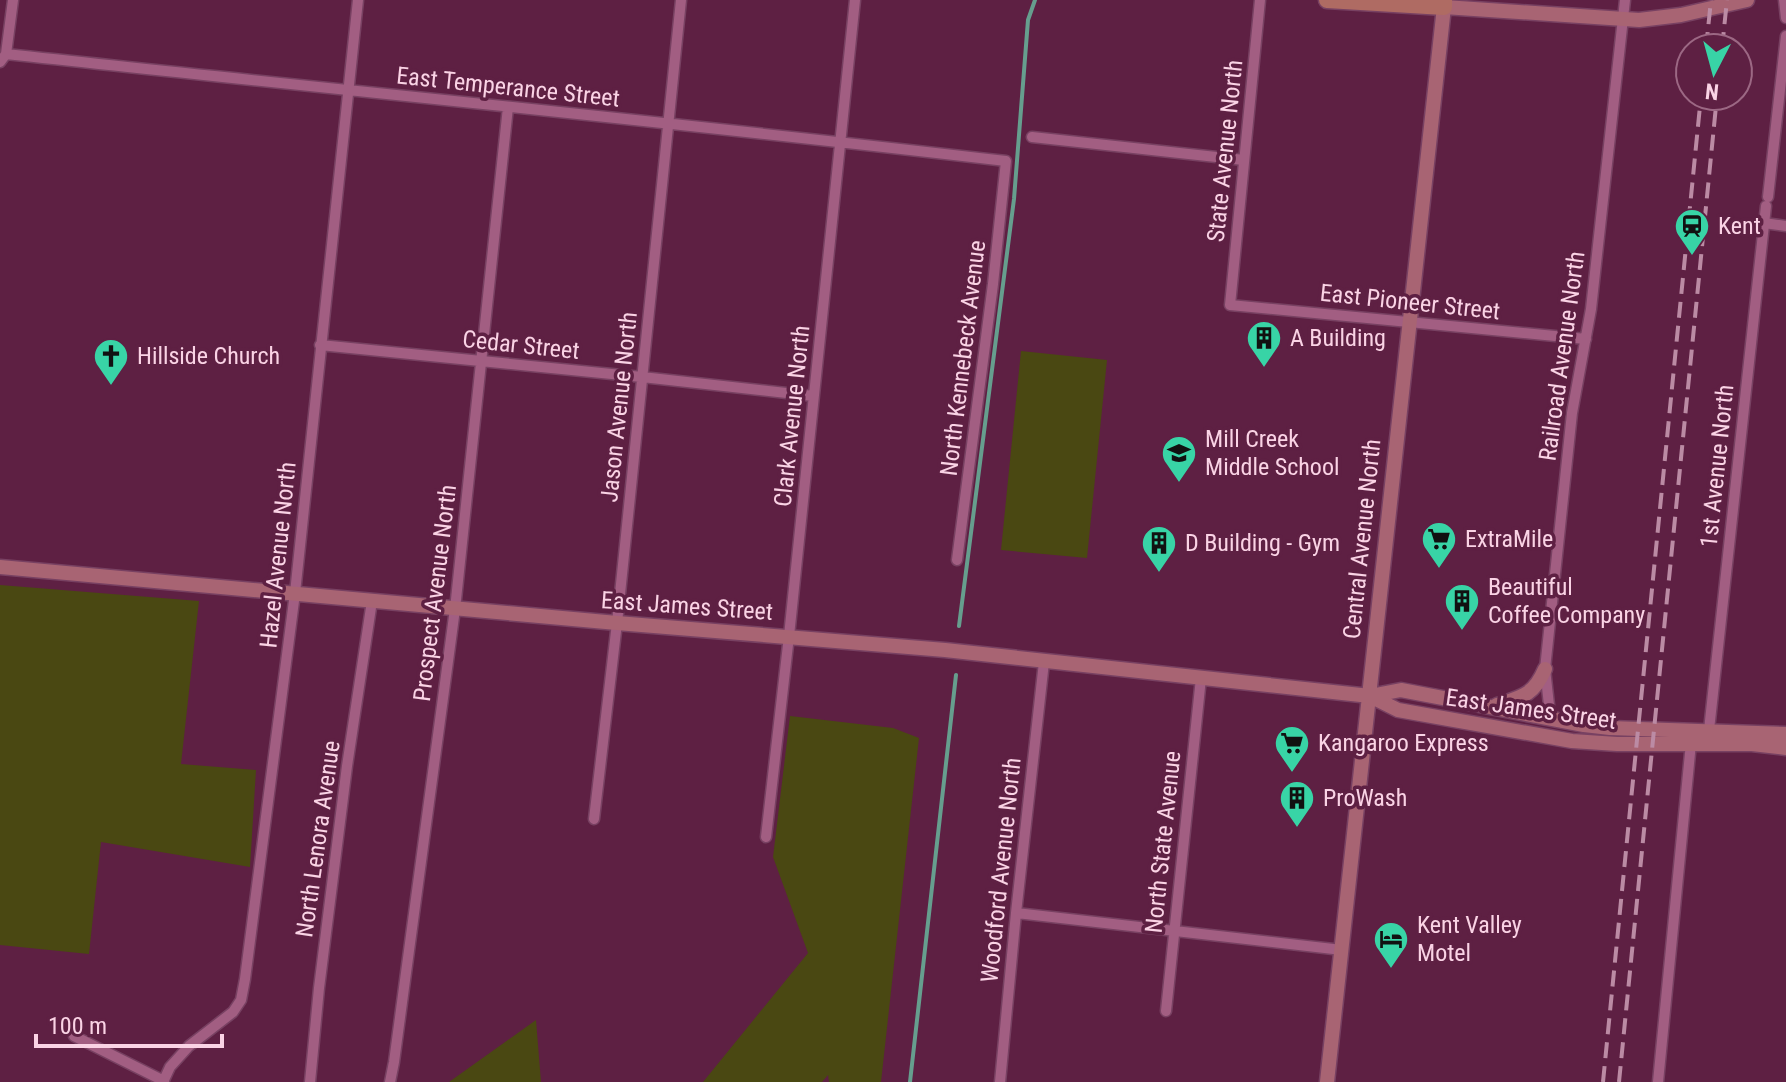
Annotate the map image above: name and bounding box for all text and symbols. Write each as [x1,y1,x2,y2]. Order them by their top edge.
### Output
north arrow [1674,32,1754,112]
street label: State Avenue North [1202,59,1248,243]
street label: East Temperance Street [395,61,621,113]
text: N [1704,78,1720,105]
station icon: Kent [1673,207,1711,257]
place label: Kent [1718,212,1761,240]
street label: North Kennebeck Avenue [935,239,991,477]
street label: Railroad Avenue North [1533,249,1591,463]
street label: East Pioneer Street [1319,279,1501,325]
street label: Jason Avenue North [595,310,643,504]
building icon: A Building [1245,319,1283,369]
street label: Clark Avenue North [769,324,815,508]
place label: A Building [1290,324,1386,352]
street label: Cedar Street [461,325,581,365]
church icon: Hillside Church [92,337,130,387]
place label: Hillside Church [137,342,280,370]
street label: 1st Avenue North [1695,383,1739,549]
place label: Mill Creek Middle School [1205,425,1339,481]
school or university icon: Mill Creek Middle School [1160,434,1198,484]
street label: Central Avenue North [1338,438,1386,640]
street label: Hazel Avenue North [254,460,302,650]
street label: Prospect Avenue North [408,483,462,703]
supermarket icon: ExtraMile [1420,520,1458,570]
building icon: D Building - Gym [1140,524,1178,574]
place label: ExtraMile [1465,525,1553,553]
place label: D Building - Gym [1185,529,1340,557]
place label: Beautiful Coffee Company [1488,573,1645,629]
building icon: Beautiful Coffee Company [1443,582,1481,632]
street label: East James Street [600,586,774,626]
street label: East James Street [1444,683,1618,735]
supermarket icon: Kangaroo Express [1273,724,1311,774]
place label: Kangaroo Express [1318,729,1489,757]
street label: North Lenora Avenue [290,739,346,939]
street label: North State Avenue [1140,750,1186,934]
street label: Woodford Avenue North [975,756,1027,984]
building icon: ProWash [1278,779,1316,829]
place label: ProWash [1323,784,1407,812]
place label: Kent Valley Motel [1417,911,1522,967]
hotel icon: Kent Valley Motel [1372,920,1410,970]
scale bar [36,998,222,1048]
text: 100 m [48,1012,107,1040]

